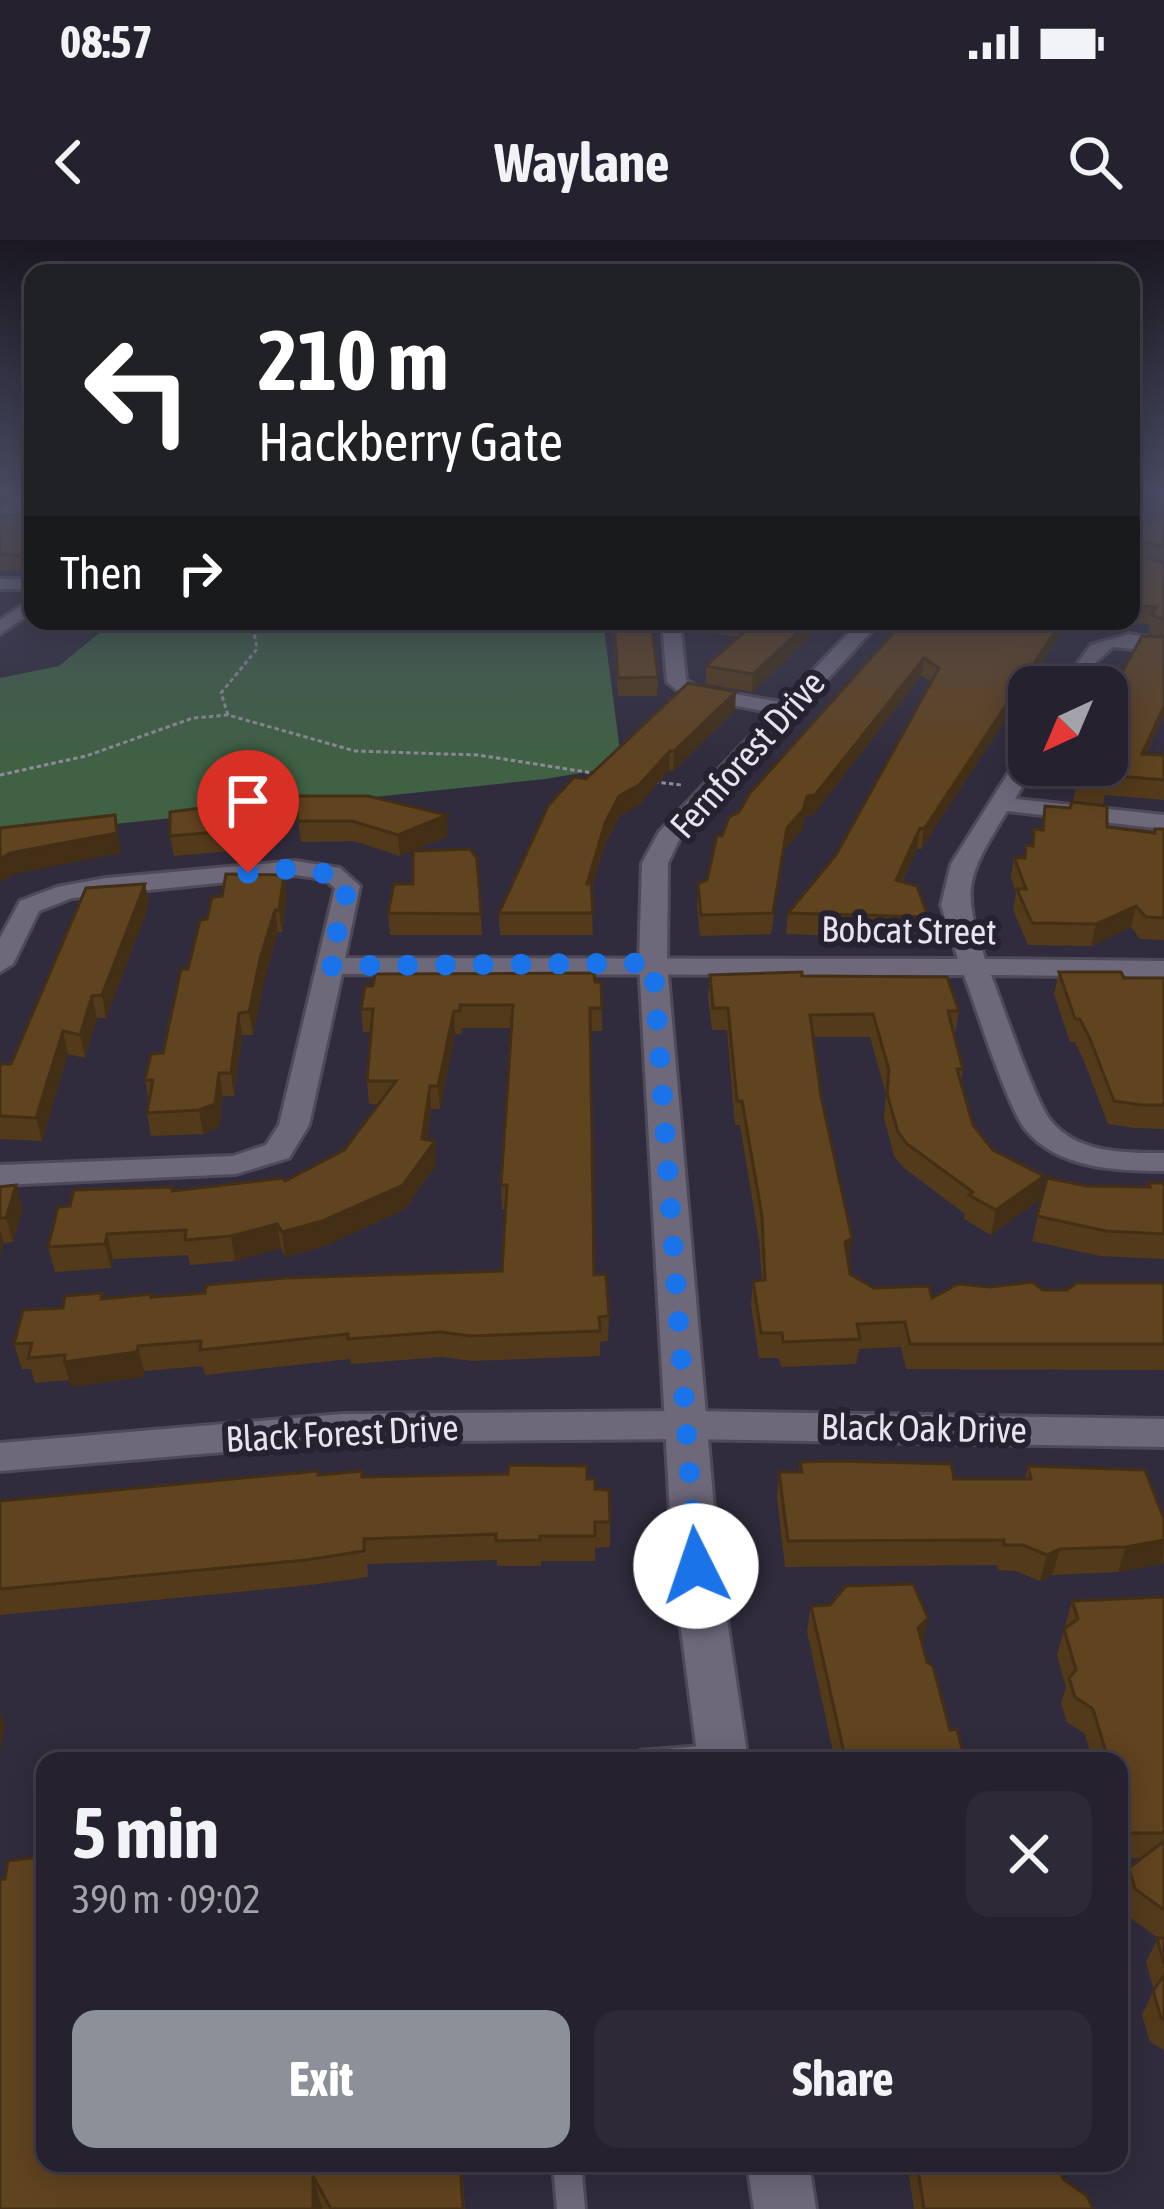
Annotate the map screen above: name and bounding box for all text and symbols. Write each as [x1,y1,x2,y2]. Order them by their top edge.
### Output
text: 08:57 [60,16,153,68]
icon: back [36,129,102,195]
icon: search [1062,129,1128,195]
text: Waylane [494,132,670,193]
icon: left [60,312,216,468]
text: 210 m [258,312,448,408]
text: Hackberry Gate [258,411,563,472]
icon: right [167,540,233,606]
text: Then [60,547,143,599]
street label: Fernforest Drive [661,662,833,846]
north arrow [1008,666,1128,786]
map controls [1008,666,1128,786]
pin [197,750,299,873]
icon: arrive [215,768,281,834]
street label: Bobcat Street [821,907,997,953]
street label: Black Oak Drive [821,1405,1027,1451]
street label: Black Forest Drive [225,1406,459,1460]
position arrow [633,1503,759,1629]
text: 5 min [72,1791,219,1873]
button: close [966,1791,1092,1917]
text: 390 m · 09:02 [72,1877,261,1921]
button: Exit [72,2010,570,2148]
button: Share [594,2010,1092,2148]

